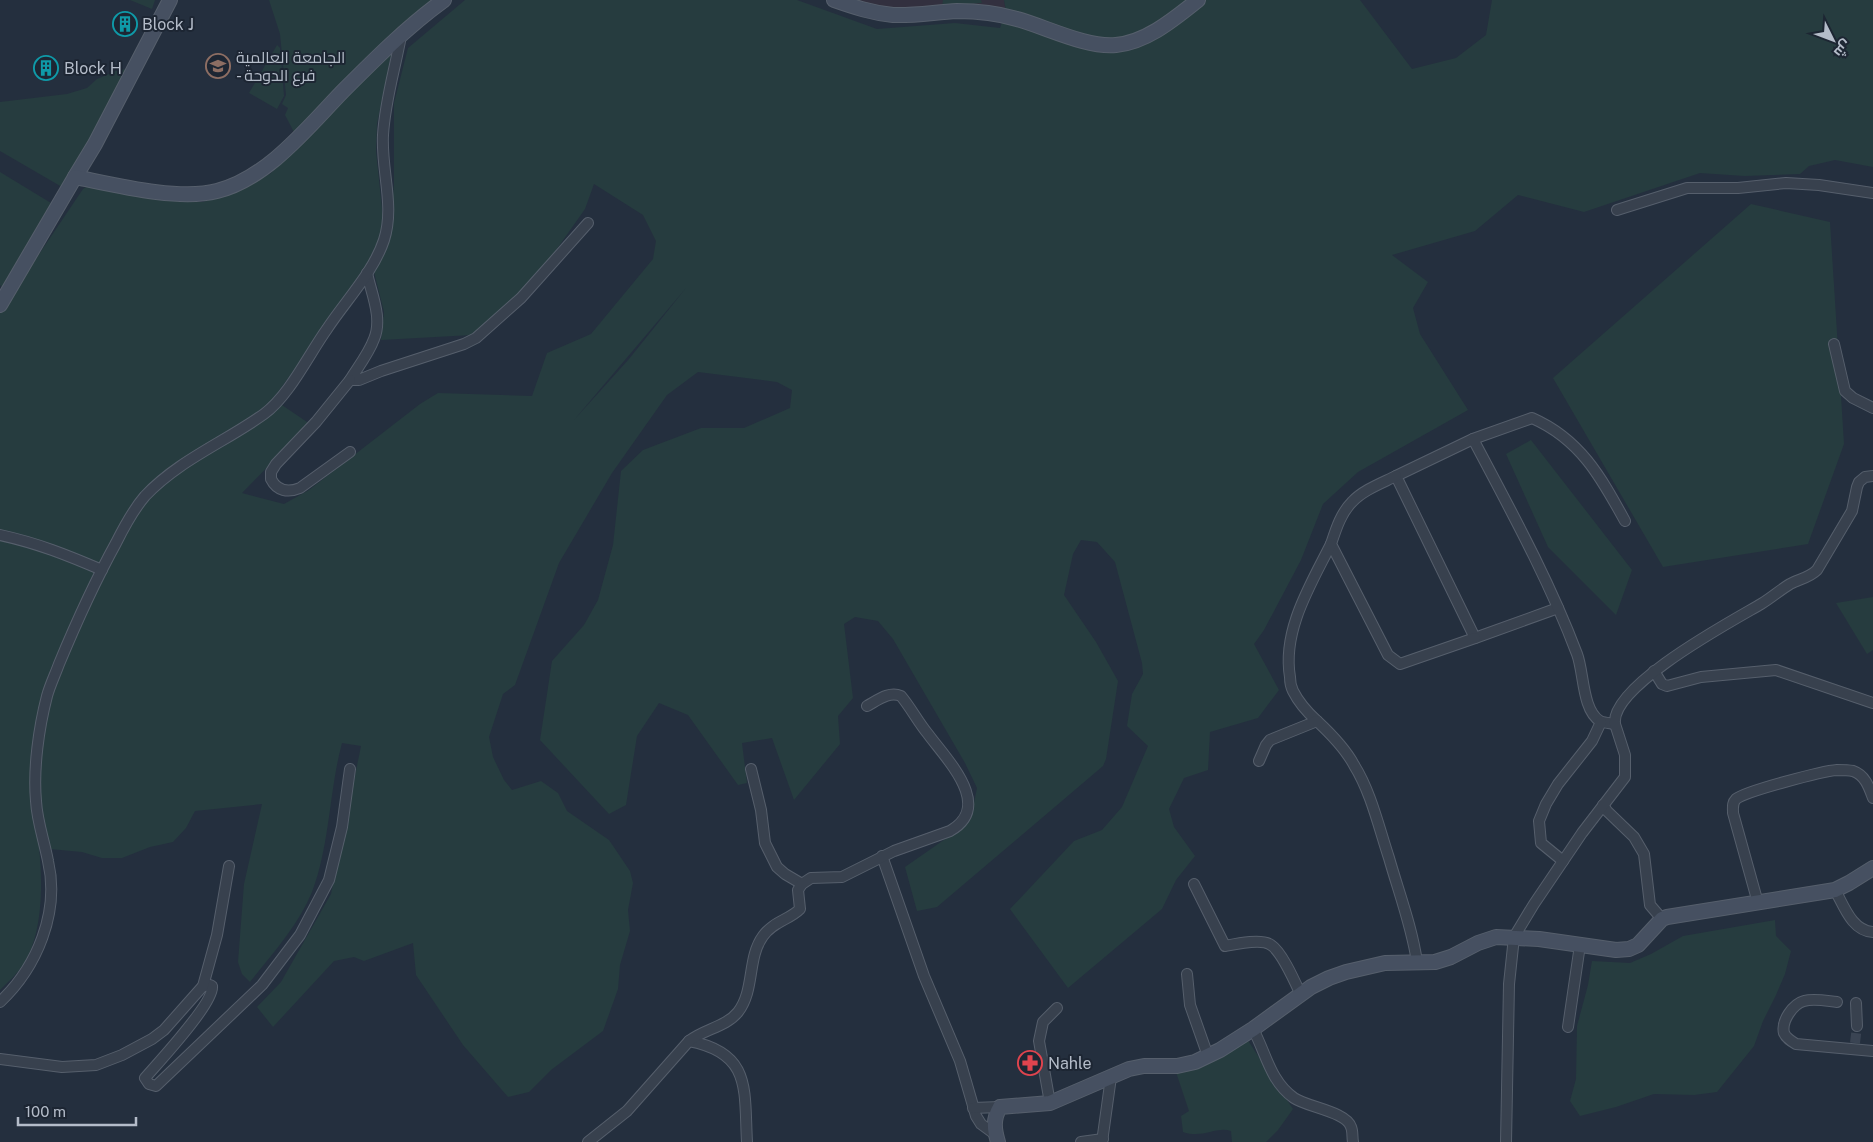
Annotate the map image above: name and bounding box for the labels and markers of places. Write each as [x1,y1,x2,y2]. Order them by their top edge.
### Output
building icon: Block J [112,11,138,37]
place label: Block J [142,15,194,34]
place label: الجامعة العالمية - فرع الدوحة [236,48,345,87]
school or university icon: الجامعة العالمية - فرع الدوحة [205,53,231,79]
building icon: Block H [33,55,59,81]
place label: Block H [64,59,122,78]
pharmacy icon: Nahle [1017,1050,1043,1076]
place label: Nahle [1048,1054,1092,1073]

